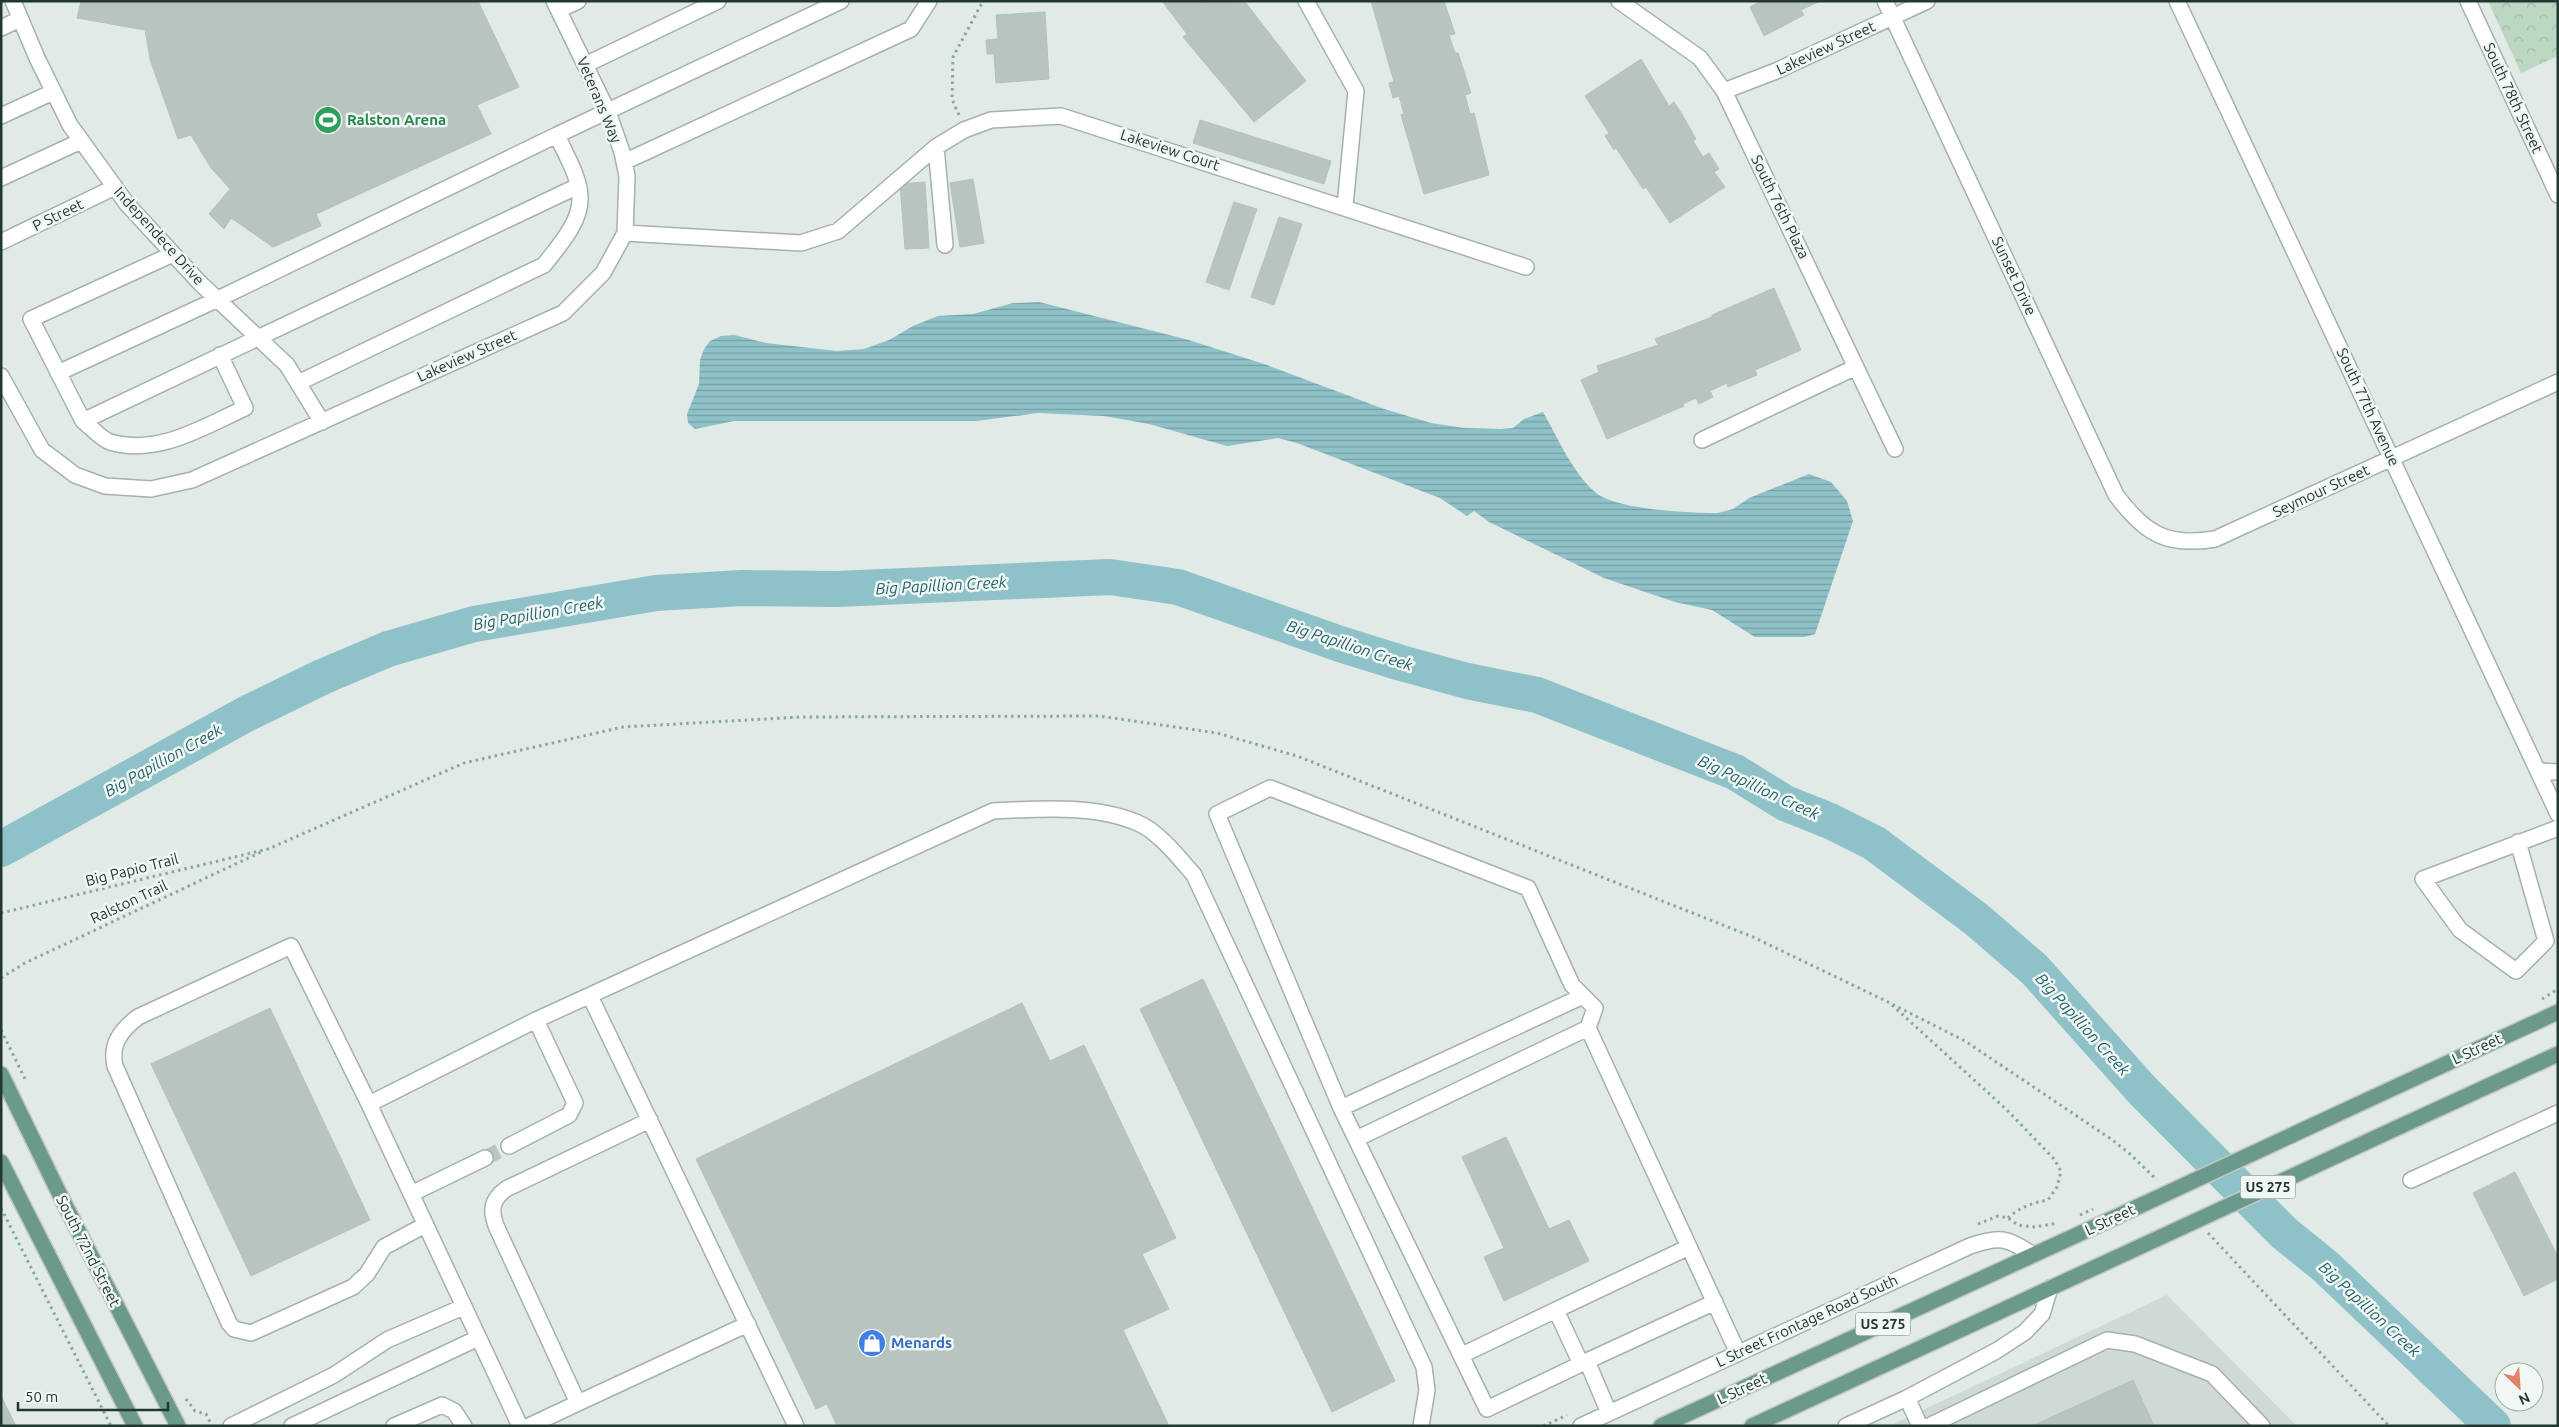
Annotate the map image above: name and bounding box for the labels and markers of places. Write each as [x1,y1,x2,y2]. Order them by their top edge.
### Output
sports icon: Ralston Arena [313,105,343,135]
place label: Ralston Arena [347,111,446,128]
shop icon: Menards [857,1328,887,1358]
place label: Menards [891,1334,952,1351]

